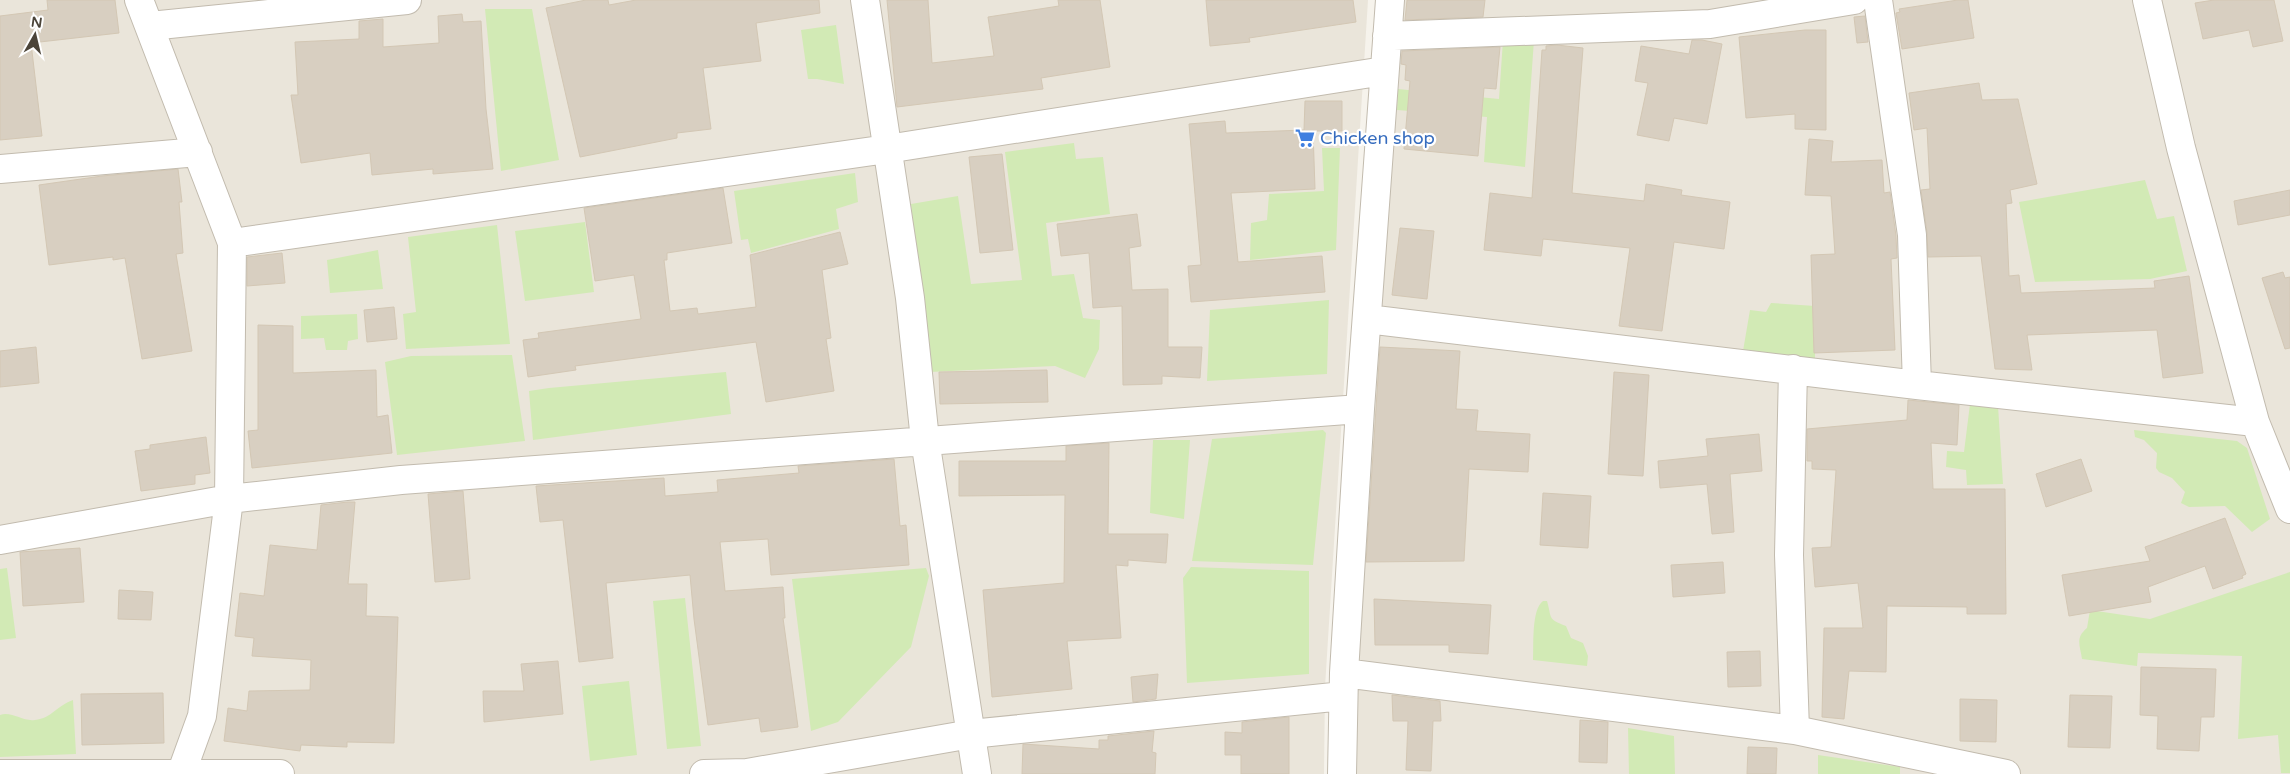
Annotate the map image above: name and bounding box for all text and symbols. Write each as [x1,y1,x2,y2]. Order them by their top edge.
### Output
north arrow [10,10,60,60]
text: N [30,13,43,32]
supermarket icon: Chicken shop [1294,127,1316,149]
place label: Chicken shop [1320,127,1435,149]

